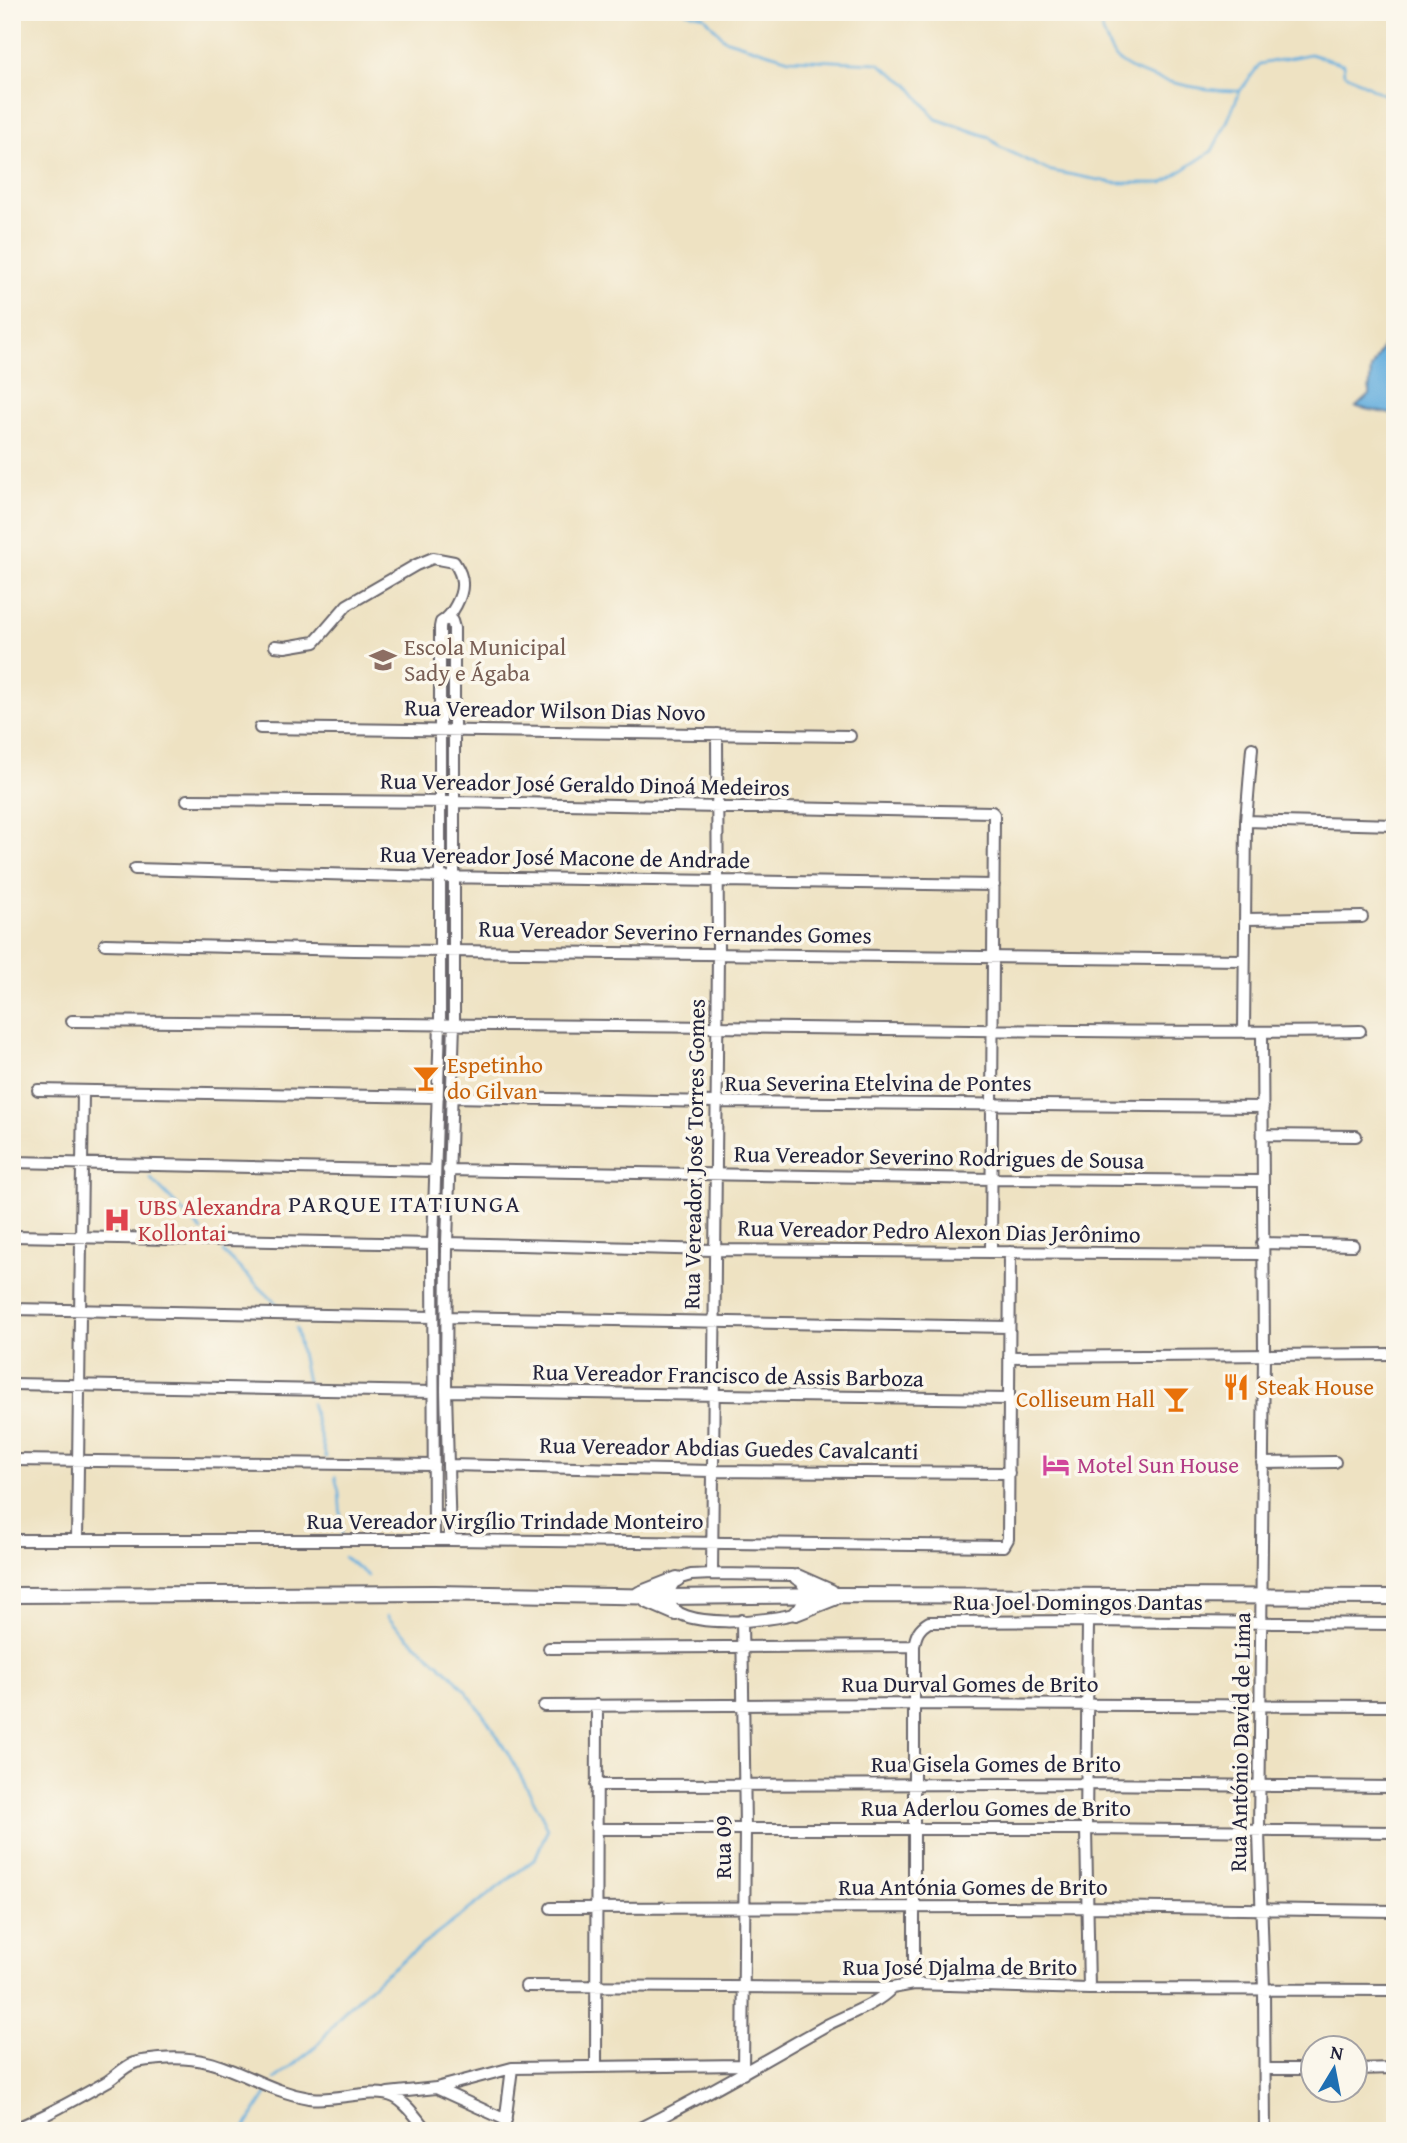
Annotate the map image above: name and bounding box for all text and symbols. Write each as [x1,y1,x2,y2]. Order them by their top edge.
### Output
place label: Escola Municipal Sady e Ágaba [404,630,566,689]
school or university icon: Escola Municipal Sady e Ágaba [368,645,398,675]
street label: Rua Vereador Wilson Dias Novo [404,690,706,729]
street label: Rua Vereador José Geraldo Dinoá Medeiros [380,763,790,804]
street label: Rua Vereador José Macone de Andrade [380,837,750,876]
street label: Rua Vereador Severino Fernandes Gomes [478,912,872,951]
street label: Rua Vereador José Torres Gomes [674,998,713,1310]
place label: Espetinho do Gilvan [447,1048,543,1107]
bar icon: Espetinho do Gilvan [411,1063,441,1093]
street label: Rua Severina Etelvina de Pontes [724,1066,1032,1099]
street label: Rua Vereador Severino Rodrigues de Sousa [734,1136,1145,1177]
district label: PARQUE ITATIUNGA [288,1186,522,1221]
place label: UBS Alexandra Kollontai [138,1190,281,1249]
hospital icon: UBS Alexandra Kollontai [102,1205,132,1235]
street label: Rua Vereador Pedro Alexon Dias Jerônimo [737,1210,1141,1251]
street label: Rua Vereador Francisco de Assis Barboza [532,1355,924,1394]
place label: Steak House [1257,1370,1374,1403]
restaurant icon: Steak House [1221,1372,1251,1402]
place label: Colliseum Hall [1016,1382,1155,1415]
bar icon: Colliseum Hall [1161,1384,1191,1414]
street label: Rua Vereador Abdias Guedes Cavalcanti [539,1428,919,1467]
place label: Motel Sun House [1077,1448,1239,1481]
hotel icon: Motel Sun House [1041,1450,1071,1480]
street label: Rua Vereador Virgílio Trindade Monteiro [307,1504,703,1537]
street label: Rua Joel Domingos Dantas [953,1585,1203,1618]
street label: Rua António David de Lima [1221,1612,1258,1872]
street label: Rua Durval Gomes de Brito [842,1667,1098,1700]
street label: Rua Gisela Gomes de Brito [871,1747,1121,1780]
street label: Rua Aderlou Gomes de Brito [861,1791,1131,1824]
street label: Rua 09 [706,1815,739,1879]
street label: Rua Antónia Gomes de Brito [838,1870,1108,1903]
street label: Rua José Djalma de Brito [843,1950,1077,1983]
north arrow [1298,2035,1368,2104]
text: N [1328,2037,1346,2067]

